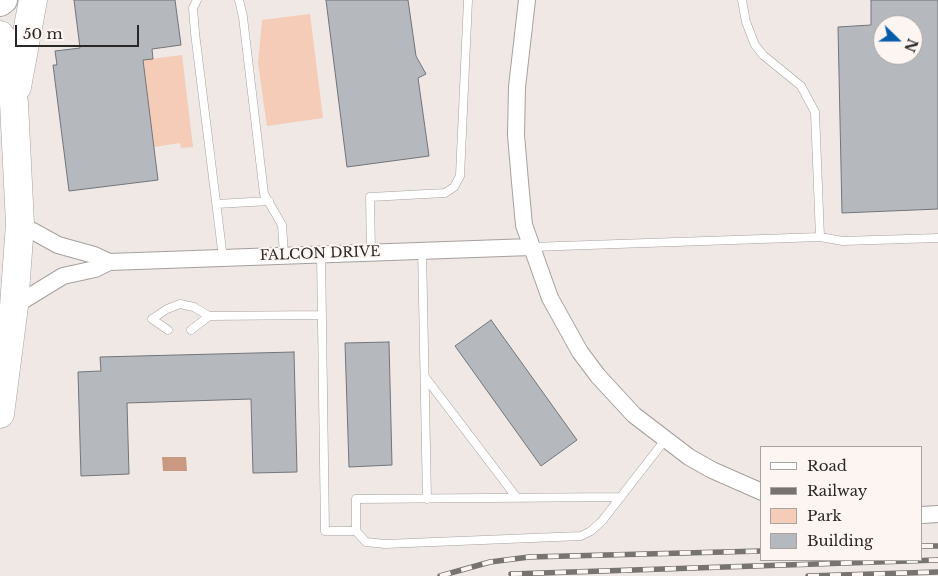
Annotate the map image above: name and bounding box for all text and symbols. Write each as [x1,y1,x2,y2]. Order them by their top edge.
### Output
scale bar [18,15,141,47]
north arrow [873,15,923,65]
text: 50 m [23,24,63,43]
text: N [900,36,922,55]
street label: FALCON DRIVE [259,244,381,264]
legend [760,446,923,561]
text: Road [807,456,847,475]
text: Railway [807,481,867,500]
text: Park [807,506,842,525]
text: Building [807,531,873,550]

